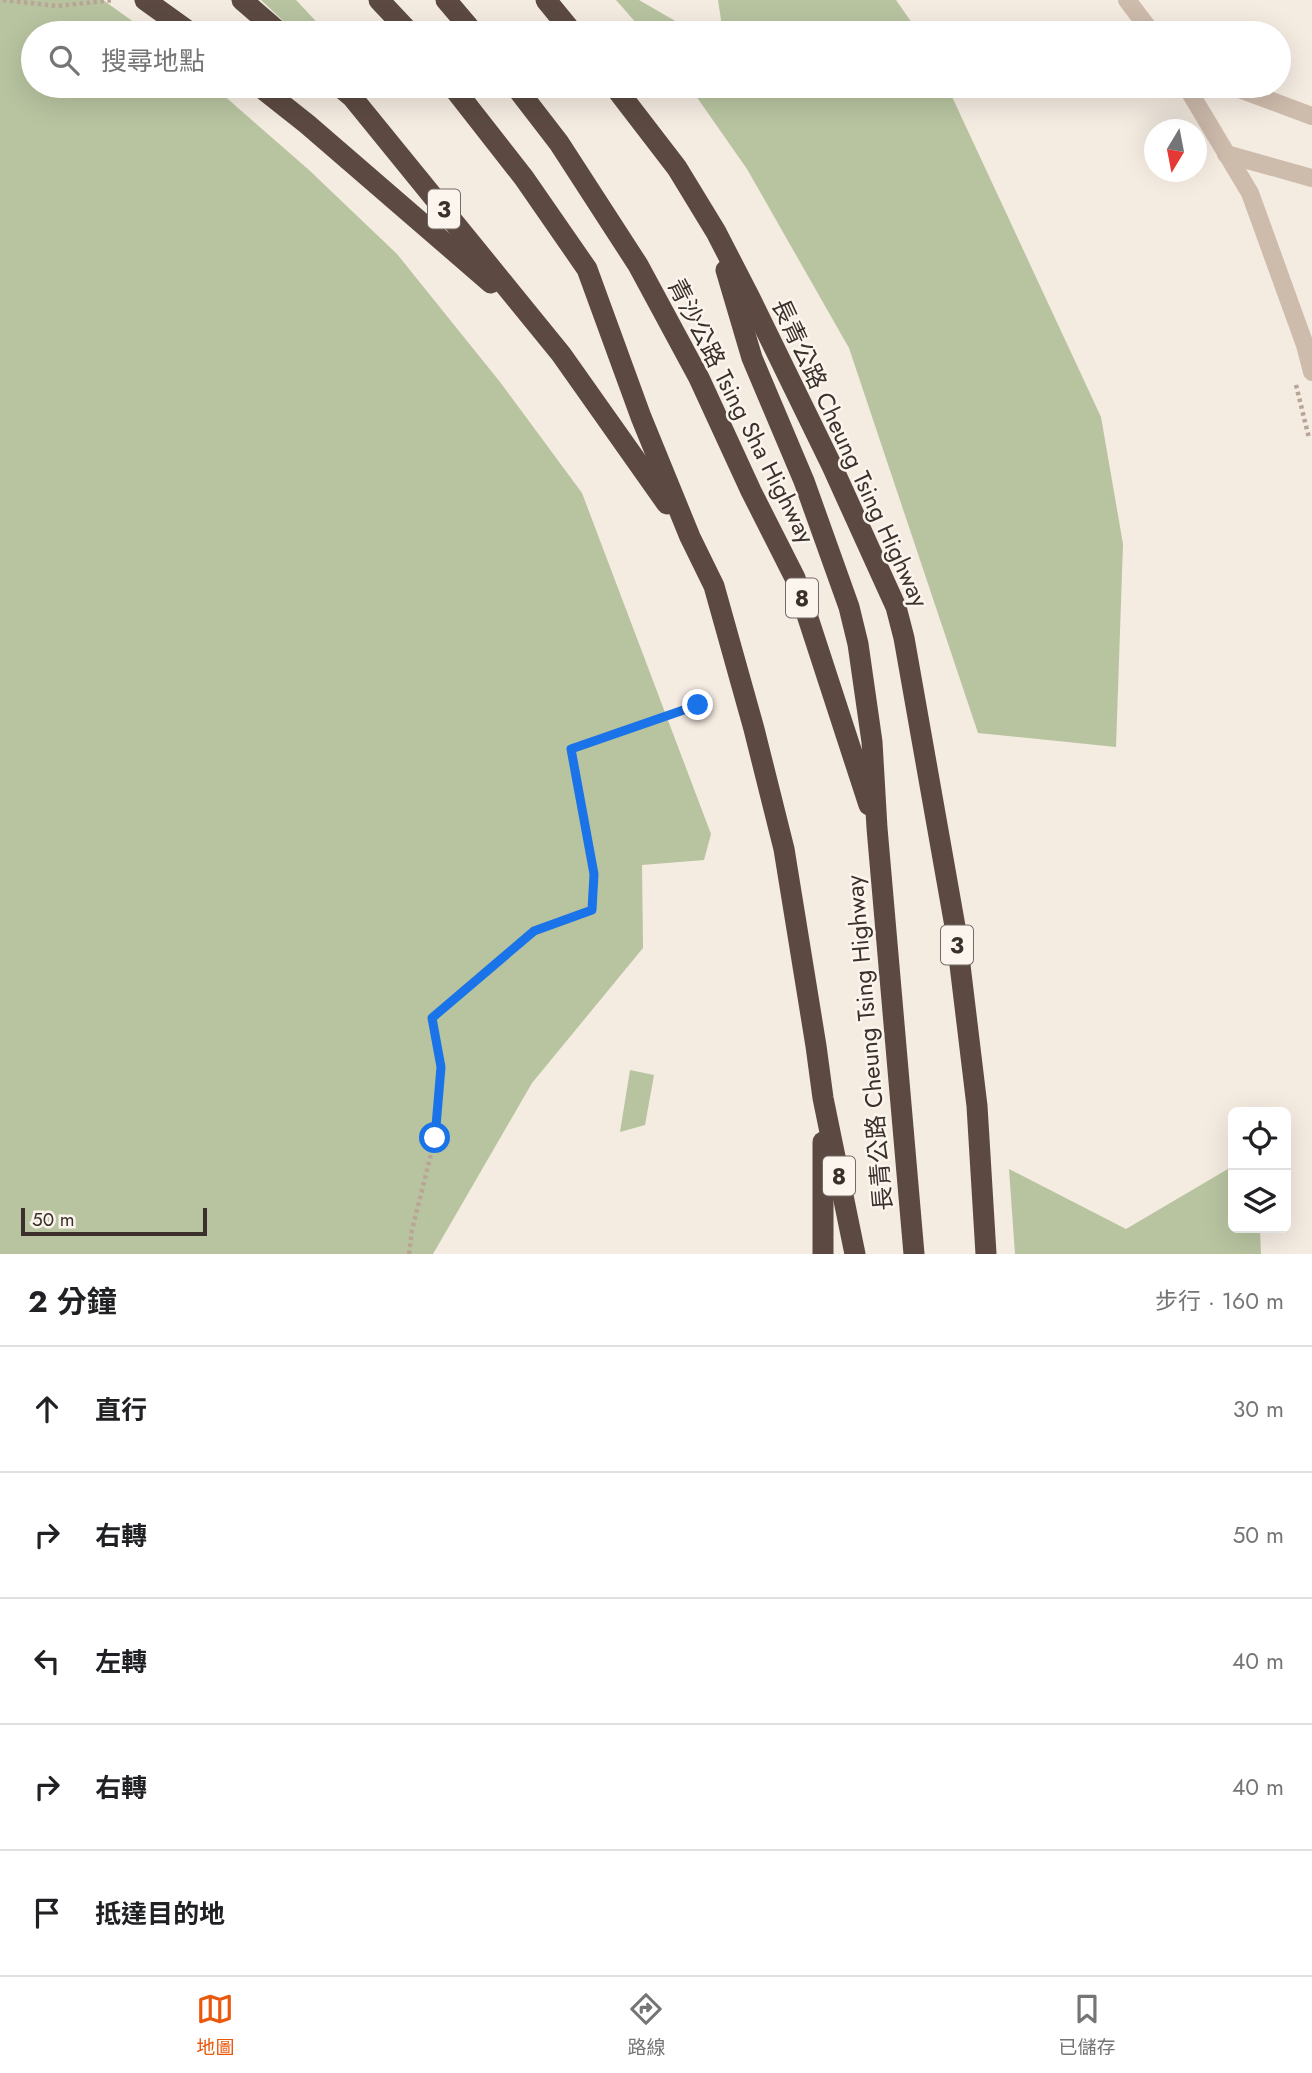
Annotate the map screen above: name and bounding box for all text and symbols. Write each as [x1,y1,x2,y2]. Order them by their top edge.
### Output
search box [21,21,1291,98]
icon: search [45,41,83,79]
text: 搜尋地點 [101,42,205,80]
north arrow [1144,119,1207,182]
road number: 3 [428,190,460,229]
street label: 青沙公路 Tsing Sha Highway [659,272,824,550]
street label: 長青公路 Cheung Tsing Highway [763,293,938,613]
road number: 8 [786,578,818,618]
route end [682,689,713,720]
street label: 長青公路 Cheung Tsing Highway [836,873,901,1212]
road number: 3 [941,926,973,964]
map controls [1228,1107,1291,1233]
button: locate [1228,1107,1291,1170]
route start [419,1122,450,1153]
road number: 8 [823,1156,855,1196]
button: layers [1228,1170,1291,1233]
scale bar [21,1205,206,1237]
text: 50 m [32,1206,75,1233]
text: 2 分鐘 [28,1280,117,1323]
text: 步行 · 160 m [1155,1284,1284,1318]
icon: ahead [28,1390,66,1428]
text: 直行 [95,1391,147,1429]
text: 30 m [1233,1392,1284,1426]
icon: right [28,1516,66,1554]
text: 右轉 [95,1517,147,1555]
text: 50 m [1232,1518,1284,1552]
icon: left [28,1642,66,1680]
text: 左轉 [95,1643,147,1681]
text: 40 m [1232,1644,1284,1678]
icon: right [28,1768,66,1806]
text: 右轉 [95,1769,147,1807]
text: 40 m [1232,1770,1284,1804]
icon: arrive [28,1894,66,1932]
text: 抵達目的地 [95,1895,225,1933]
tab: 地圖 [196,1990,235,2061]
tab: 路線 [627,1990,666,2061]
tab: 已儲存 [1058,1990,1116,2061]

